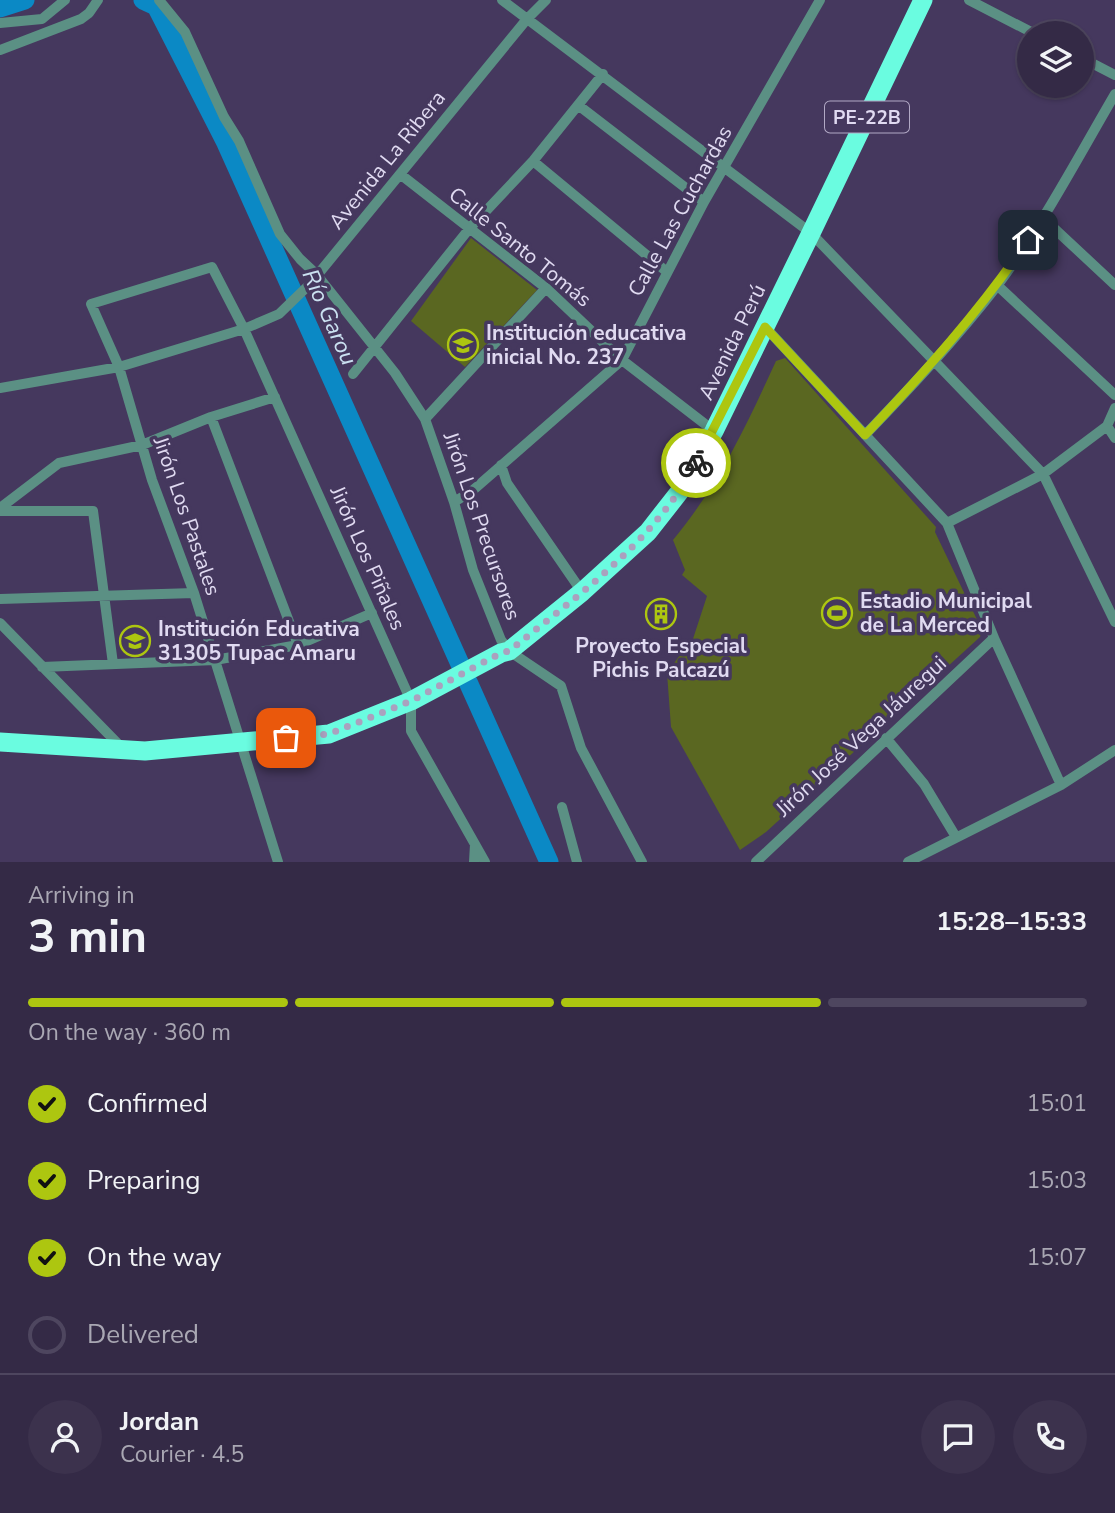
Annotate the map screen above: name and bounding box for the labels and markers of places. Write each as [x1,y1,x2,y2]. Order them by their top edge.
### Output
pin [998,210,1058,270]
place label: Institución educativa inicial No. 237 [486,319,687,371]
school or university icon: Institución educativa inicial No. 237 [446,328,480,362]
place label: Estadio Municipal de La Merced [860,587,1032,639]
sports icon: Estadio Municipal de La Merced [820,596,854,630]
building icon: Proyecto Especial Pichis Palcazú [644,597,678,631]
place label: Institución Educativa 31305 Tupac Amaru [158,615,360,667]
school or university icon: Institución Educativa 31305 Tupac Amaru [118,624,152,658]
place label: Proyecto Especial Pichis Palcazú [575,632,747,684]
pin [256,708,316,768]

